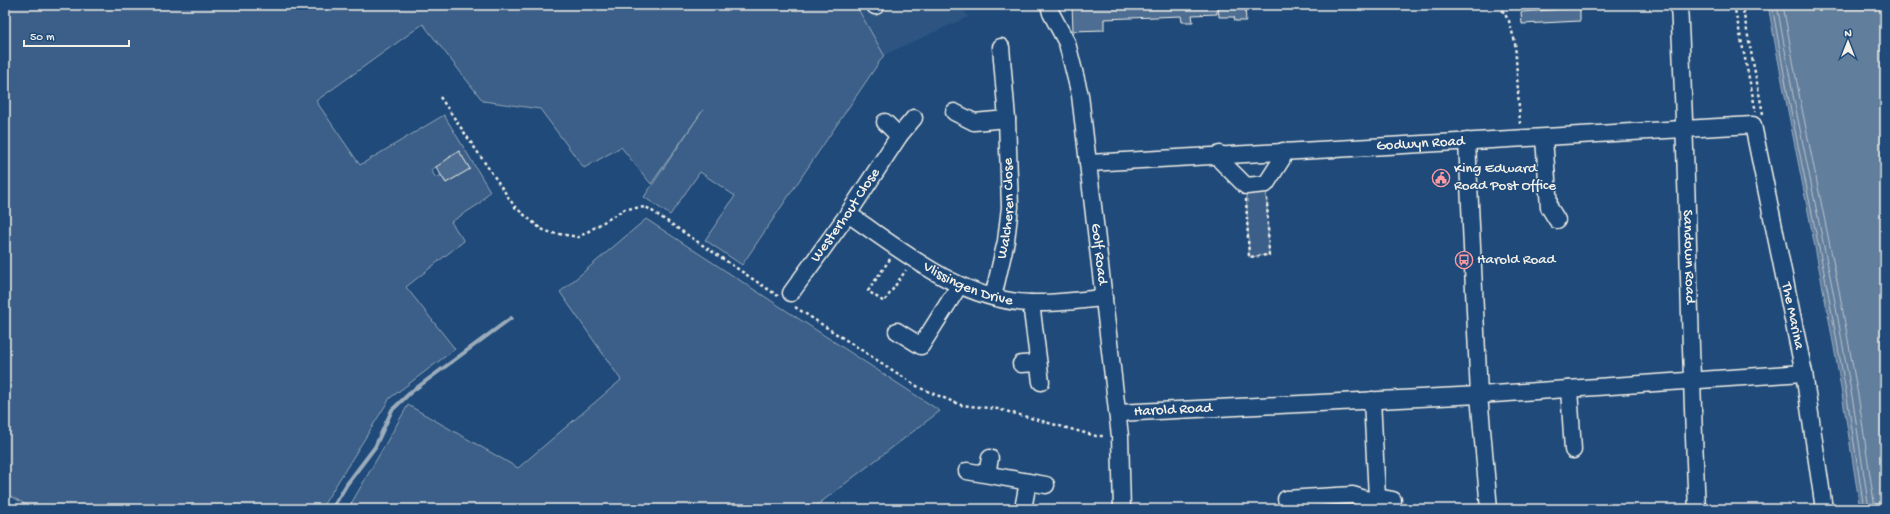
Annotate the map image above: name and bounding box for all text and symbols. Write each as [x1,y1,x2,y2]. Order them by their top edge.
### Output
scale bar [24,22,129,48]
north arrow [1828,22,1868,62]
text: N [1844,28,1852,40]
text: 50 m [30,31,55,45]
street label: Godwyn Road [1376,132,1466,156]
street label: Walcheren Close [993,157,1019,261]
place label: King Edward Road Post Office [1454,160,1556,195]
street label: Westerhout Close [807,165,885,266]
public building icon: King Edward Road Post Office [1431,168,1451,188]
street label: Sandown Road [1678,210,1699,305]
street label: Golf Road [1086,222,1111,287]
bus stop icon: Harold Road [1454,250,1474,270]
place label: Harold Road [1477,251,1557,269]
street label: Vlissingen Drive [918,258,1014,310]
street label: The Marina [1776,280,1808,352]
street label: Harold Road [1133,399,1214,421]

